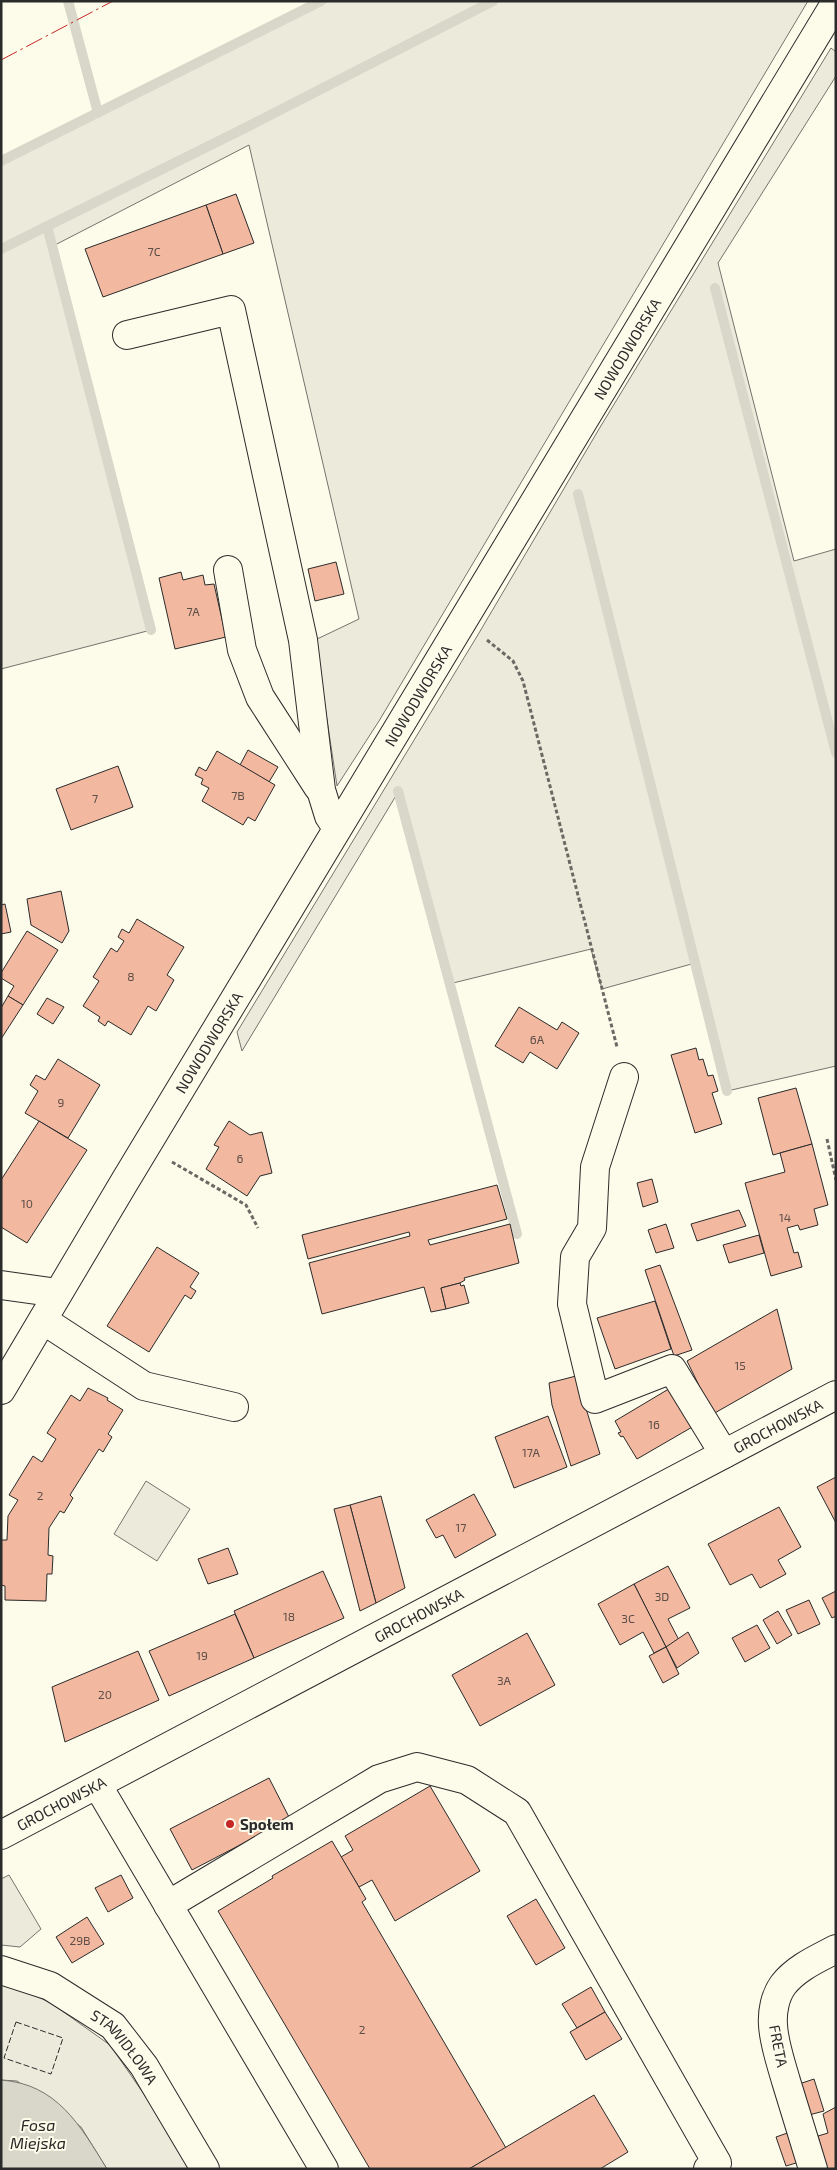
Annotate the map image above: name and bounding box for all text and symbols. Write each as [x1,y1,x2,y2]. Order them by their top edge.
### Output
house number: 7C [148,244,161,258]
street label: NOWODWORSKA [590,294,665,403]
house number: 7A [186,604,200,618]
street label: NOWODWORSKA [380,641,456,749]
house number: 7B [231,788,245,802]
house number: 7 [92,791,98,805]
house number: 8 [127,969,135,983]
street label: NOWODWORSKA [171,988,246,1096]
house number: 6A [530,1032,545,1046]
house number: 9 [58,1095,65,1109]
house number: 6 [237,1151,244,1165]
house number: 10 [21,1196,33,1210]
house number: 14 [779,1210,791,1224]
house number: 15 [734,1358,746,1372]
street label: GROCHOWSKA [730,1395,826,1457]
house number: 16 [648,1417,660,1431]
house number: 17A [522,1445,541,1459]
house number: 2 [37,1488,44,1502]
house number: 17 [456,1520,466,1534]
street label: GROCHOWSKA [371,1584,467,1646]
house number: 3D [655,1589,669,1603]
house number: 18 [283,1609,295,1623]
house number: 3C [621,1611,635,1625]
house number: 19 [196,1648,208,1662]
house number: 3A [497,1673,512,1687]
house number: 20 [98,1687,112,1701]
street label: GROCHOWSKA [14,1772,109,1834]
place label: Społem [240,1815,294,1833]
marker: Społem [224,1818,236,1830]
house number: 29B [69,1933,91,1947]
street label: STAWIDŁOWA [88,2005,162,2088]
house number: 2 [359,2022,366,2036]
street label: FRETA [766,2023,792,2069]
water label: Fosa Miejska [10,2115,66,2153]

